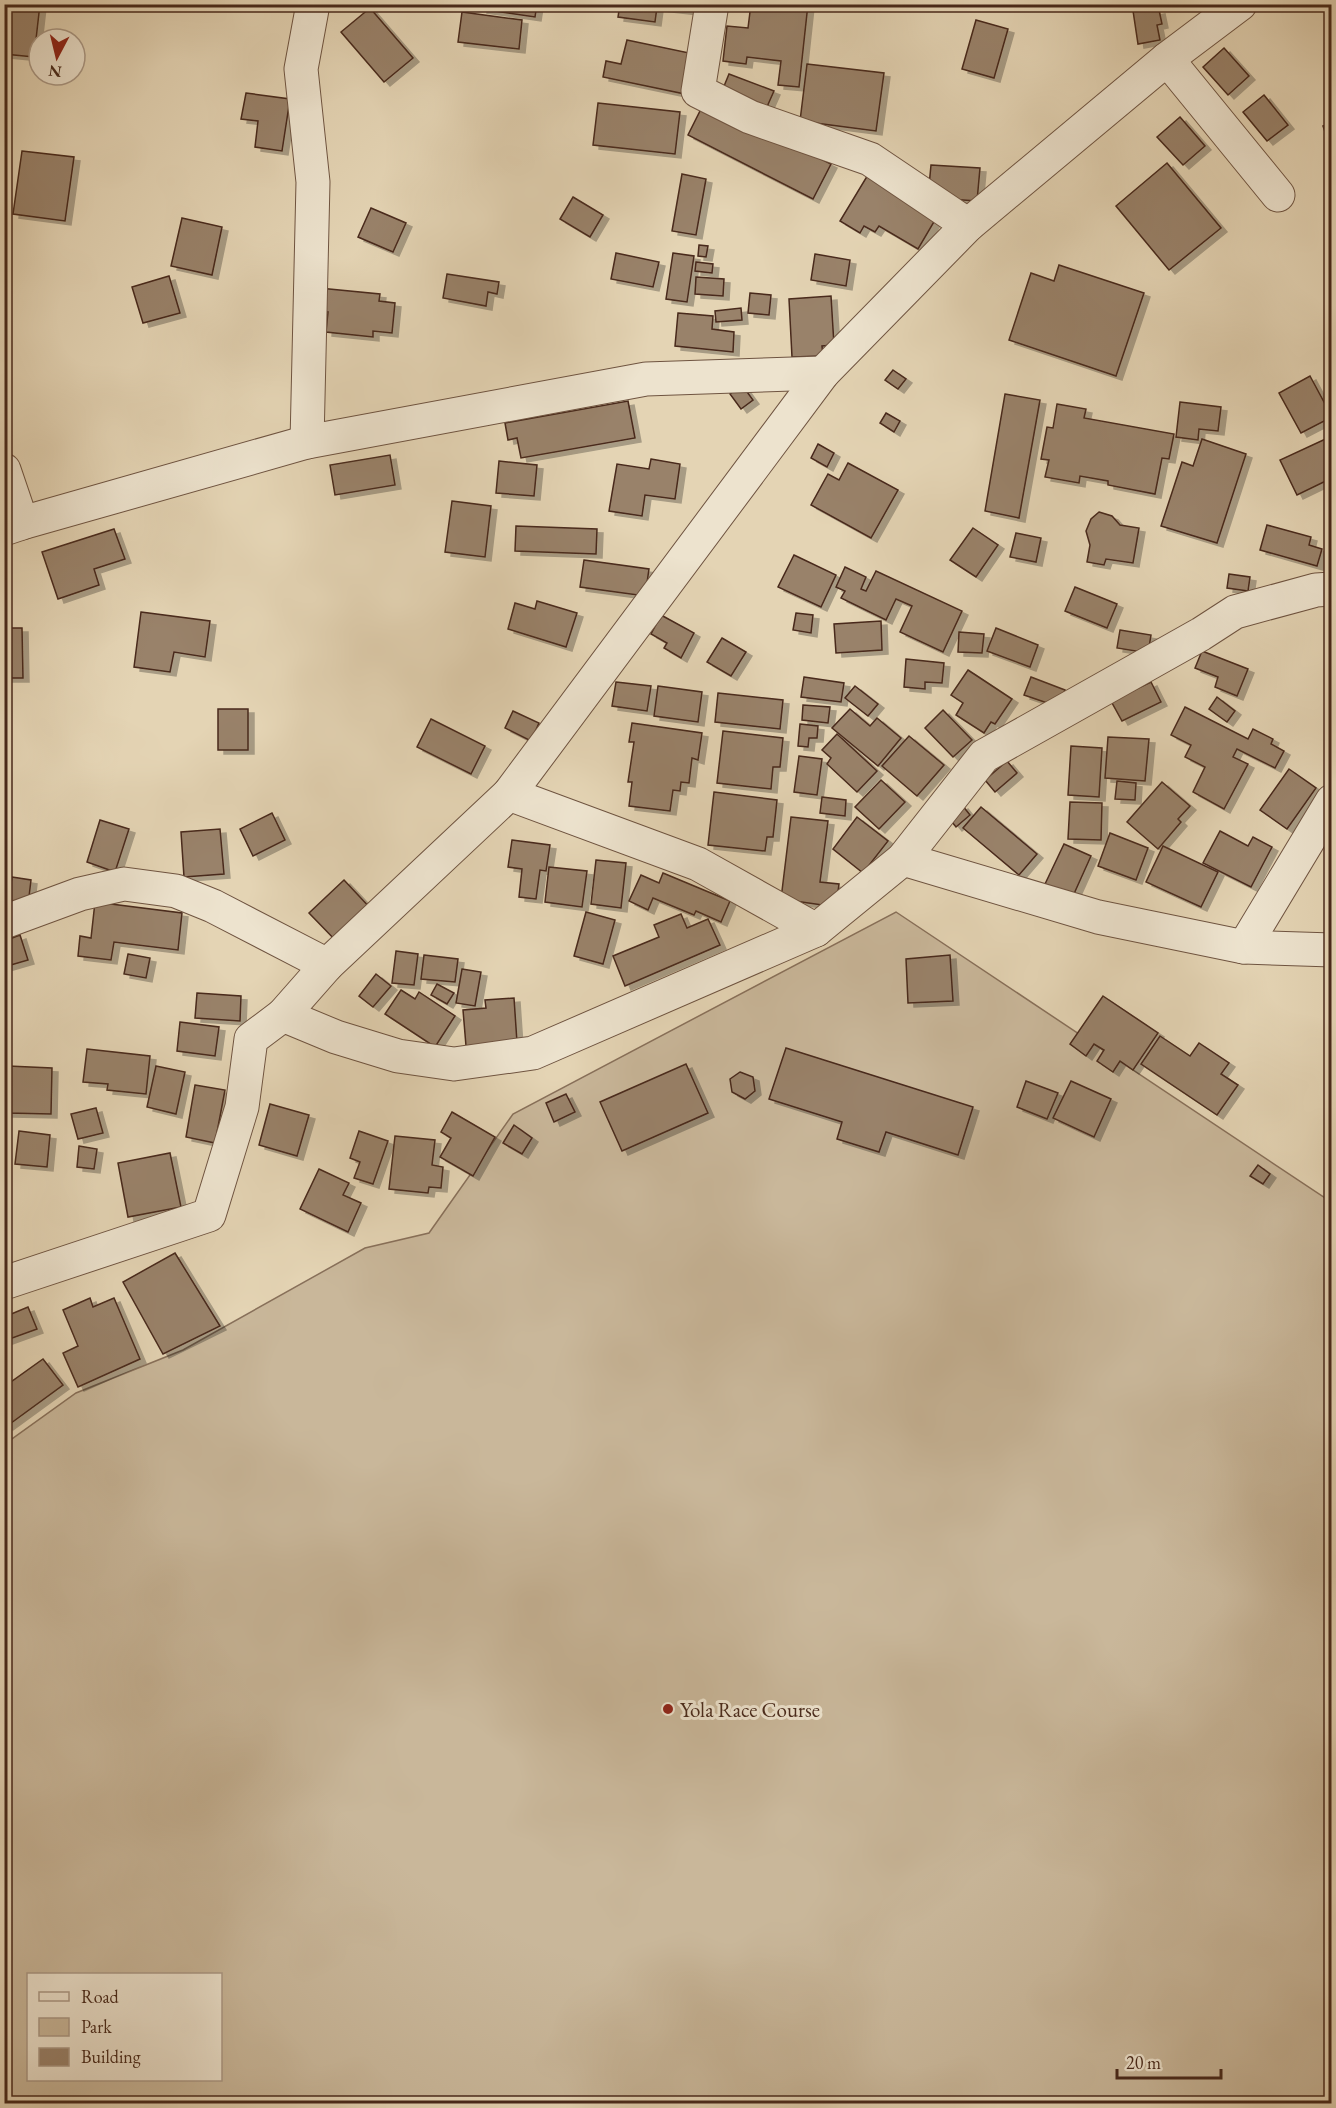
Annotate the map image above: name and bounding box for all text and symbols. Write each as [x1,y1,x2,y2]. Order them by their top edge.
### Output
north arrow [27,27,87,87]
text: N [47,60,63,83]
place label: Yola Race Course [680,1696,820,1723]
marker: Yola Race Course [661,1702,675,1716]
legend [27,1973,222,2081]
text: Road [81,1985,120,2008]
text: Park [81,2015,112,2038]
scale bar [1117,2042,1220,2080]
text: Building [81,2045,141,2068]
text: 20 m [1126,2051,1161,2074]

